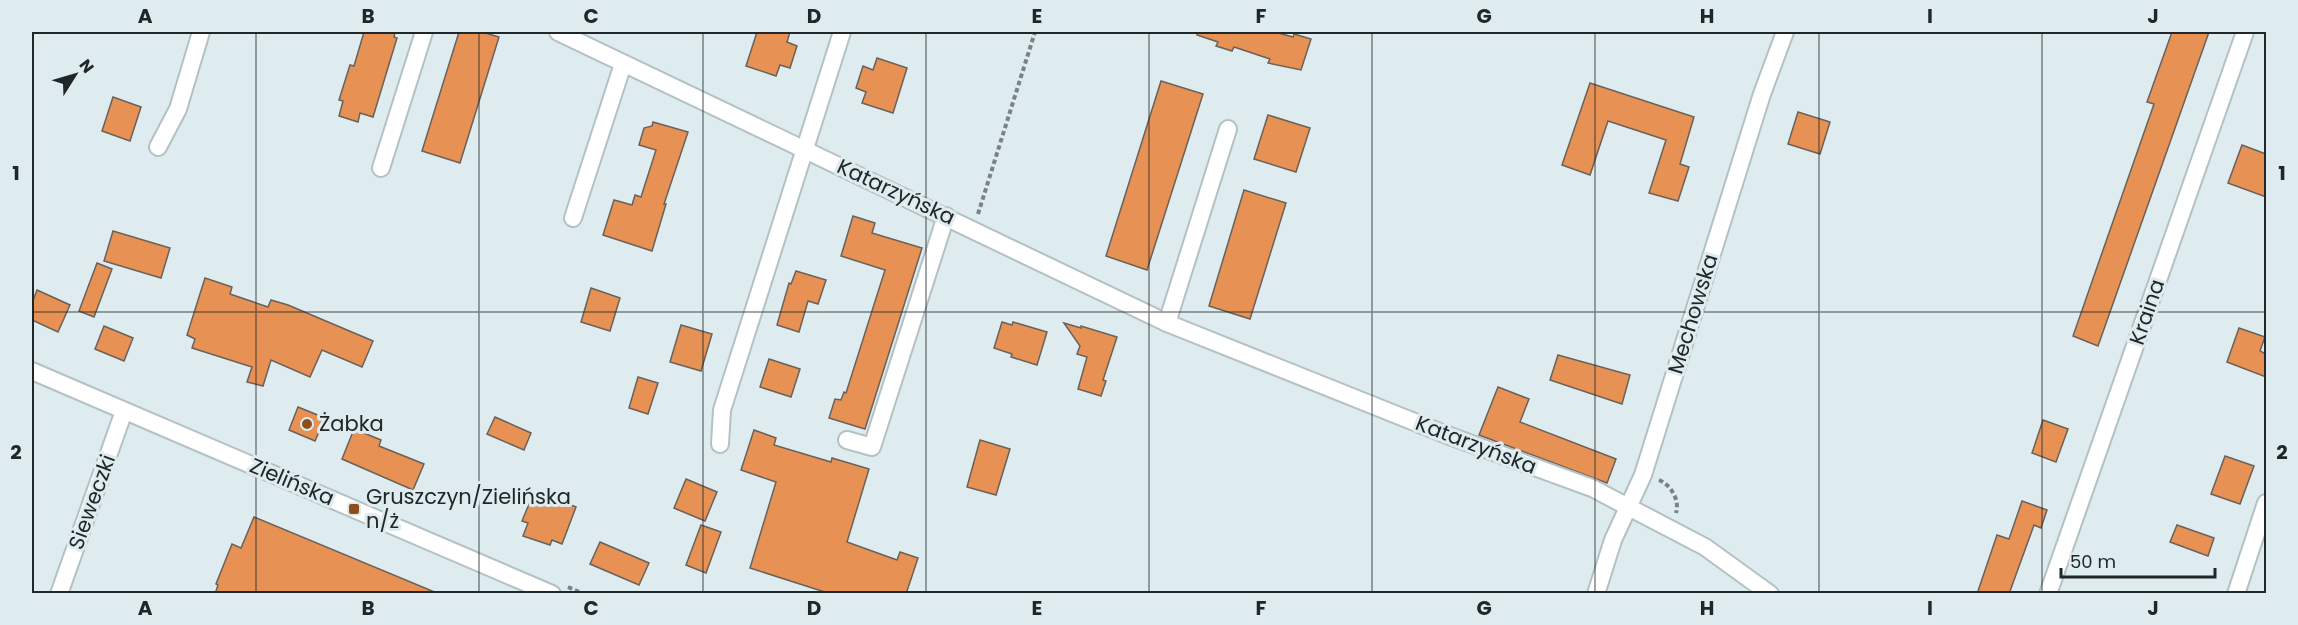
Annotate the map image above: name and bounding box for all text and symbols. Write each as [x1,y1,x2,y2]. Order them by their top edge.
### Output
text: A [138,2,153,30]
text: B [361,2,375,30]
text: C [583,2,599,30]
text: D [807,2,821,30]
text: E [1032,2,1042,30]
text: F [1256,2,1267,30]
text: G [1476,2,1492,30]
text: H [1700,2,1714,30]
text: I [1927,2,1933,30]
text: J [2147,2,2159,30]
north arrow [45,45,105,105]
text: N [74,55,99,78]
street label: Katarzyńska [832,152,960,232]
text: 1 [12,159,20,187]
text: 1 [2278,159,2286,187]
street label: Mechowska [1661,250,1725,377]
street label: Kraina [2122,275,2171,348]
street label: Katarzyńska [1412,408,1541,481]
place label: Żabka [319,409,384,438]
marker: Żabka [300,417,314,431]
text: 2 [10,438,22,466]
text: 2 [2276,438,2288,466]
street label: Sieweczki [61,450,122,553]
street label: Zielińska [245,451,339,512]
place label: Gruszczyn/Zielińska n/ż [366,482,571,535]
marker: Gruszczyn/Zielińska n/ż [347,502,361,516]
scale bar [2061,541,2216,579]
text: 50 m [2070,549,2116,574]
text: A [138,594,153,622]
text: B [361,594,375,622]
text: C [583,594,599,622]
text: D [807,594,821,622]
text: E [1032,594,1042,622]
text: F [1256,594,1267,622]
text: G [1476,594,1492,622]
text: H [1700,594,1714,622]
text: I [1927,594,1933,622]
text: J [2147,594,2159,622]

